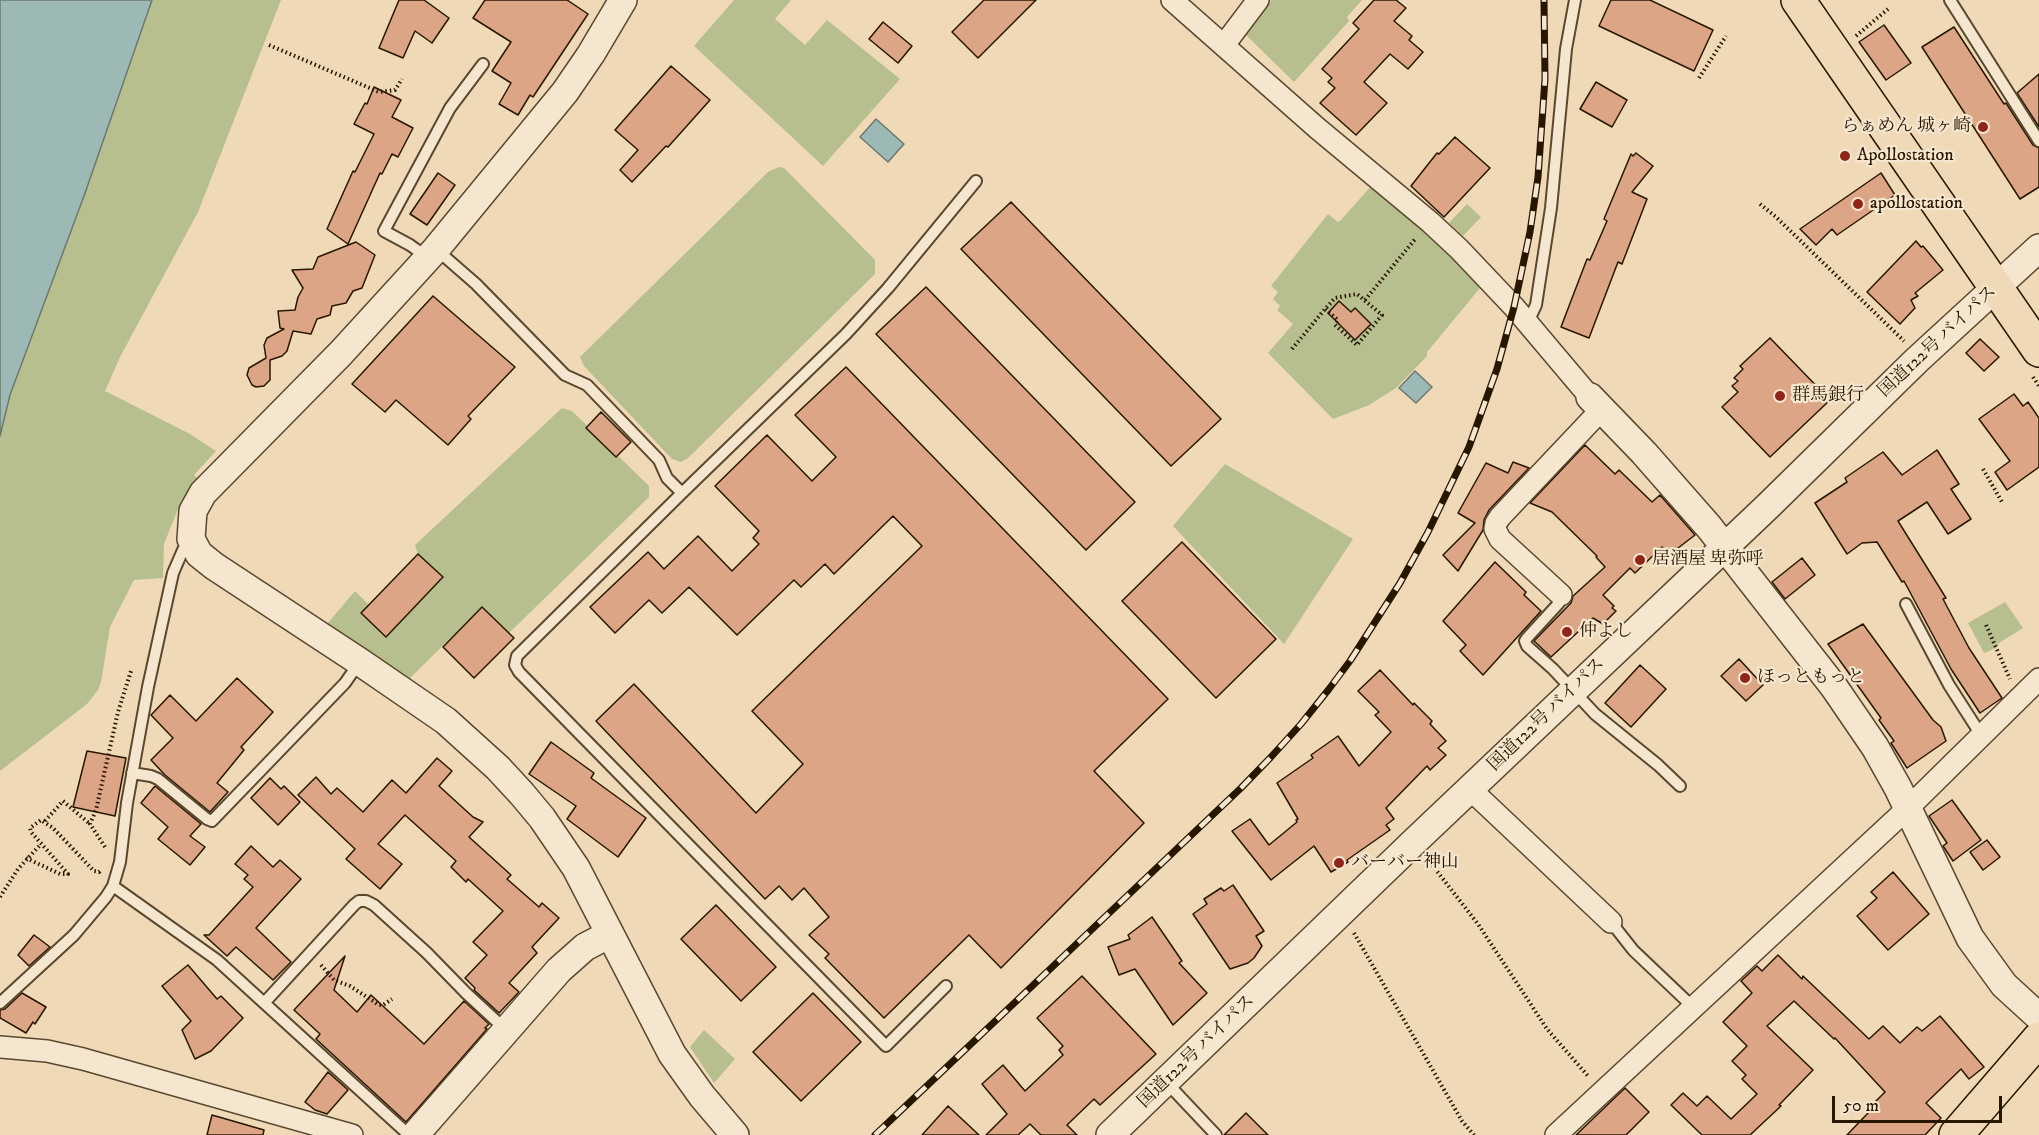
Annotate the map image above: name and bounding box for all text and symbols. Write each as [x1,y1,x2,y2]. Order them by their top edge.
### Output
place label: らぁめん 城ヶ崎 [1841,116,1971,138]
marker: らぁめん 城ヶ崎 [1976,120,1990,134]
place label: Apollostation [1857,145,1954,167]
marker: Apollostation [1838,149,1852,163]
place label: apollostation [1870,193,1963,215]
marker: apollostation [1851,197,1865,211]
street label: 国道122号 バイパス [1874,282,2002,402]
place label: 群馬銀行 [1792,385,1864,407]
marker: 群馬銀行 [1773,389,1787,403]
place label: 居酒屋 卑弥呼 [1652,549,1764,571]
marker: 居酒屋 卑弥呼 [1633,553,1647,567]
place label: 仲よし [1579,621,1633,643]
marker: 仲よし [1560,625,1574,639]
street label: 国道122号 バイパス [1484,654,1610,776]
place label: ほっともっと [1757,667,1865,689]
marker: ほっともっと [1738,671,1752,685]
place label: バーバー神山 [1351,852,1459,874]
marker: バーバー神山 [1332,856,1346,870]
street label: 国道122号 バイパス [1134,991,1260,1113]
scale bar [1835,1084,2004,1122]
text: 50 m [1843,1095,1879,1117]

